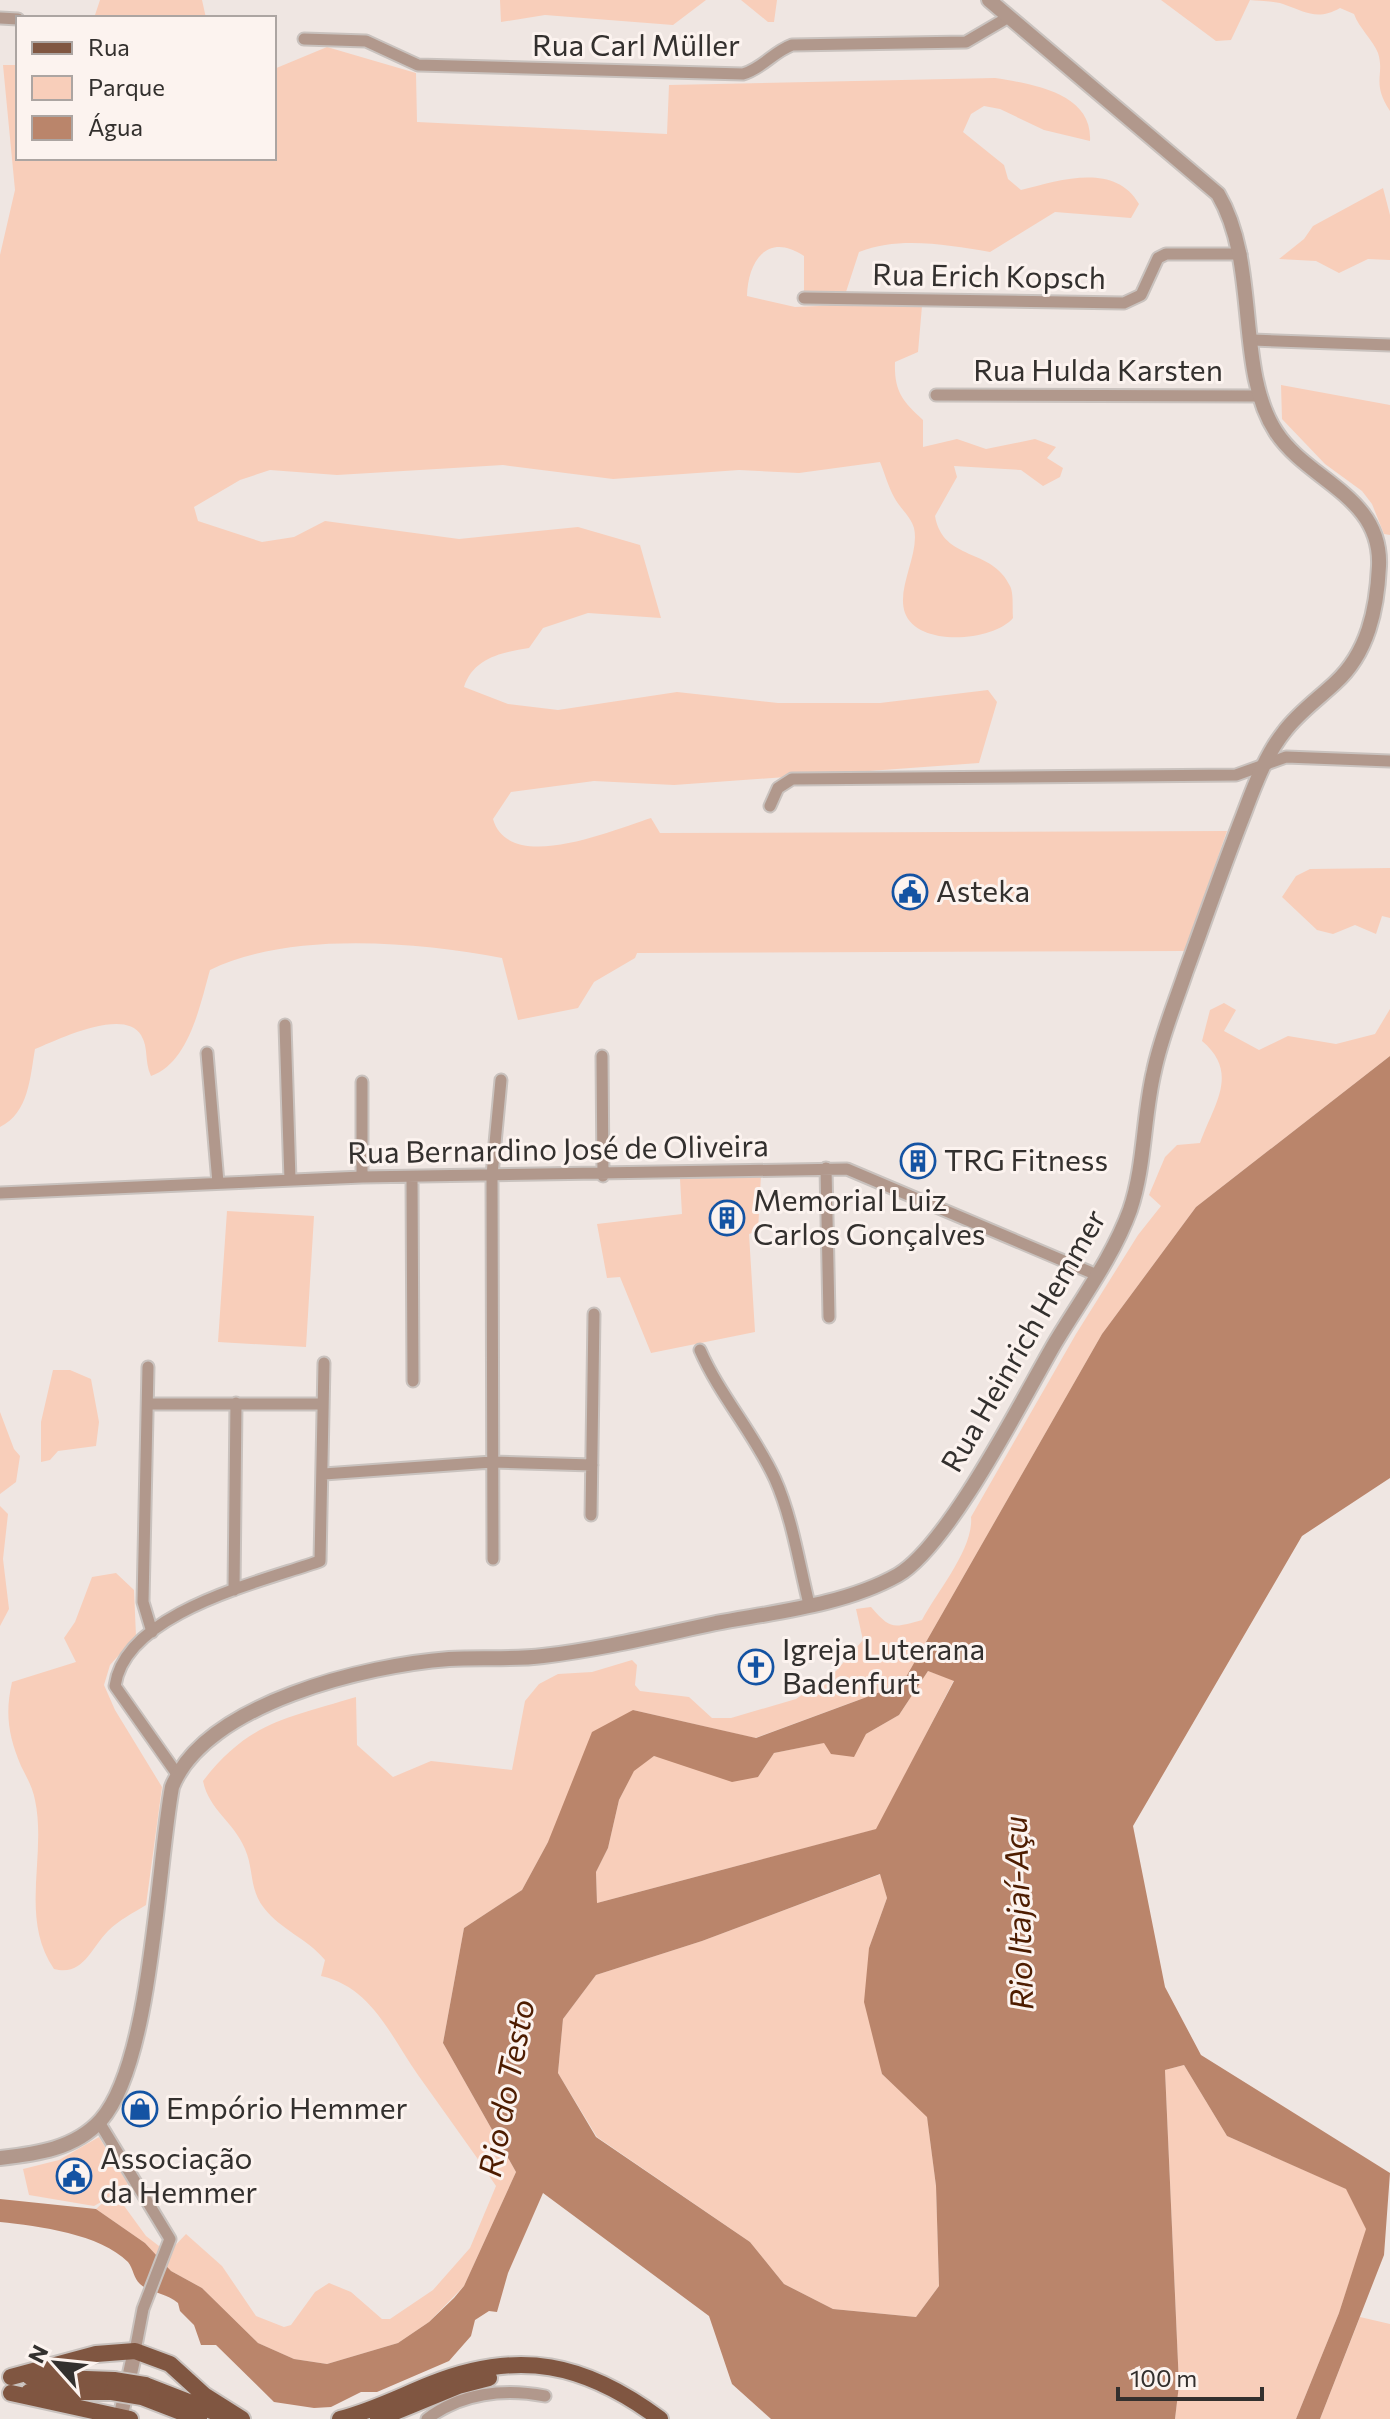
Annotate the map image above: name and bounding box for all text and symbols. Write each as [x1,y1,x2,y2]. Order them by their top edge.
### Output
legend [16,16,276,160]
street label: Rua Carl Müller [532,25,740,62]
text: Rua [88,32,130,61]
text: Parque [88,72,165,101]
text: Água [88,112,143,141]
street label: Rua Erich Kopsch [872,254,1106,295]
street label: Rua Hulda Karsten [973,350,1223,387]
place label: Asteka [936,871,1030,908]
public building icon: Asteka [891,873,929,911]
street label: Rua Bernardino José de Oliveira [347,1125,769,1170]
place label: TRG Fitness [944,1140,1108,1177]
building icon: TRG Fitness [899,1142,937,1180]
place label: Memorial Luiz Carlos Gonçalves [753,1180,985,1251]
building icon: Memorial Luiz Carlos Gonçalves [708,1199,746,1237]
street label: Rua Heinrich Hemmer [931,1202,1112,1478]
place label: Igreja Luterana Badenfurt [782,1629,985,1700]
church icon: Igreja Luterana Badenfurt [737,1648,775,1686]
water label: Rio Itajaí-Açu [994,1815,1040,2011]
water label: Rio do Testo [468,1995,542,2180]
place label: Empório Hemmer [166,2088,408,2125]
shop icon: Empório Hemmer [121,2090,159,2128]
place label: Associação da Hemmer [100,2138,257,2209]
public building icon: Associação da Hemmer [55,2157,93,2195]
north arrow [16,2323,96,2403]
text: N [22,2340,54,2367]
scale bar [1118,2351,1262,2401]
text: 100 m [1130,2363,1197,2392]

